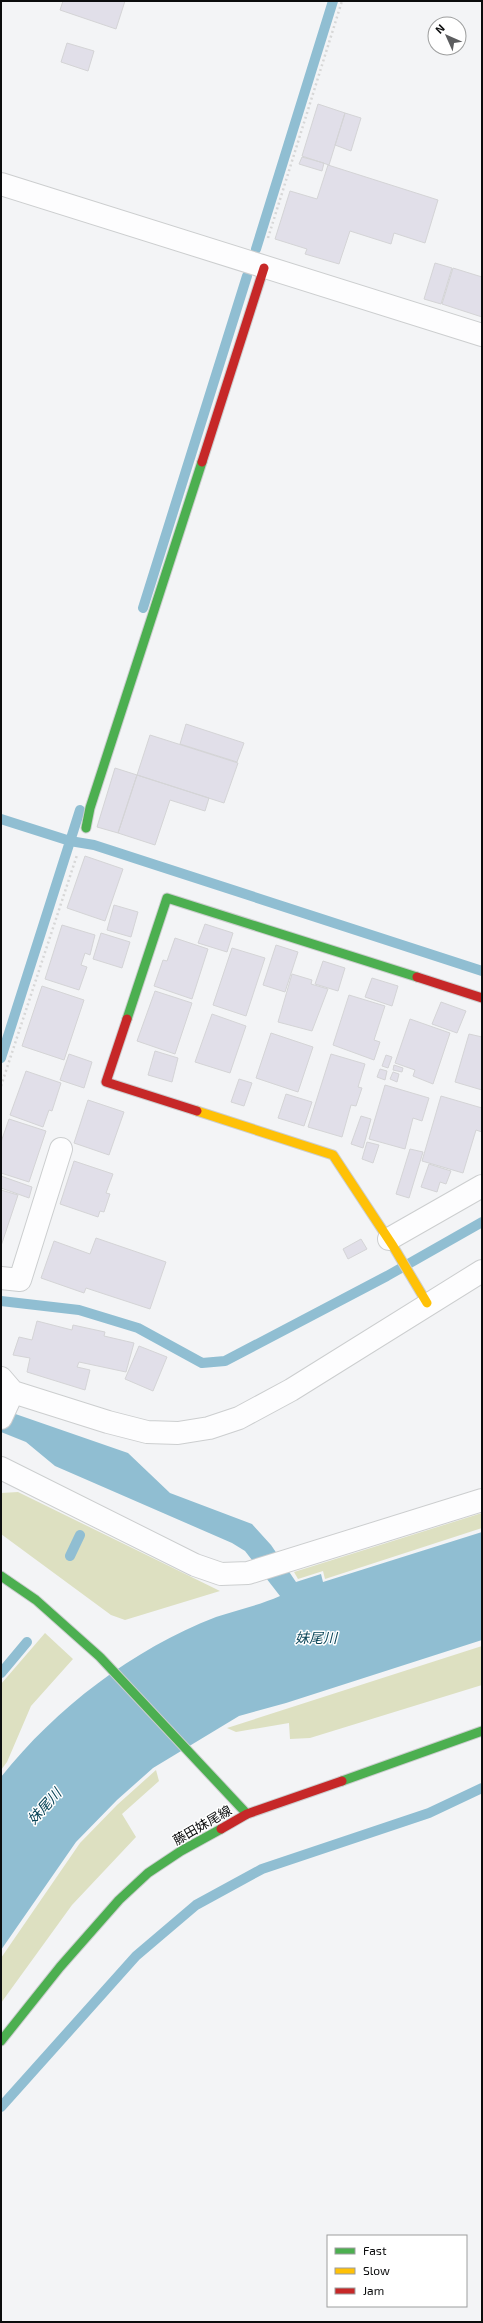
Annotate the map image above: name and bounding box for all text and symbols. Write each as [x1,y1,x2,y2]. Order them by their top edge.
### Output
north arrow [427,16,467,56]
text: N [432,21,447,36]
water label: 妹尾川 [295,1629,339,1646]
water label: 妹尾川 [24,1783,66,1827]
street label: 藤田妹尾線 [170,1802,234,1848]
legend [327,2235,467,2307]
text: Fast [363,2243,387,2257]
text: Slow [363,2263,390,2277]
text: Jam [363,2283,384,2297]

